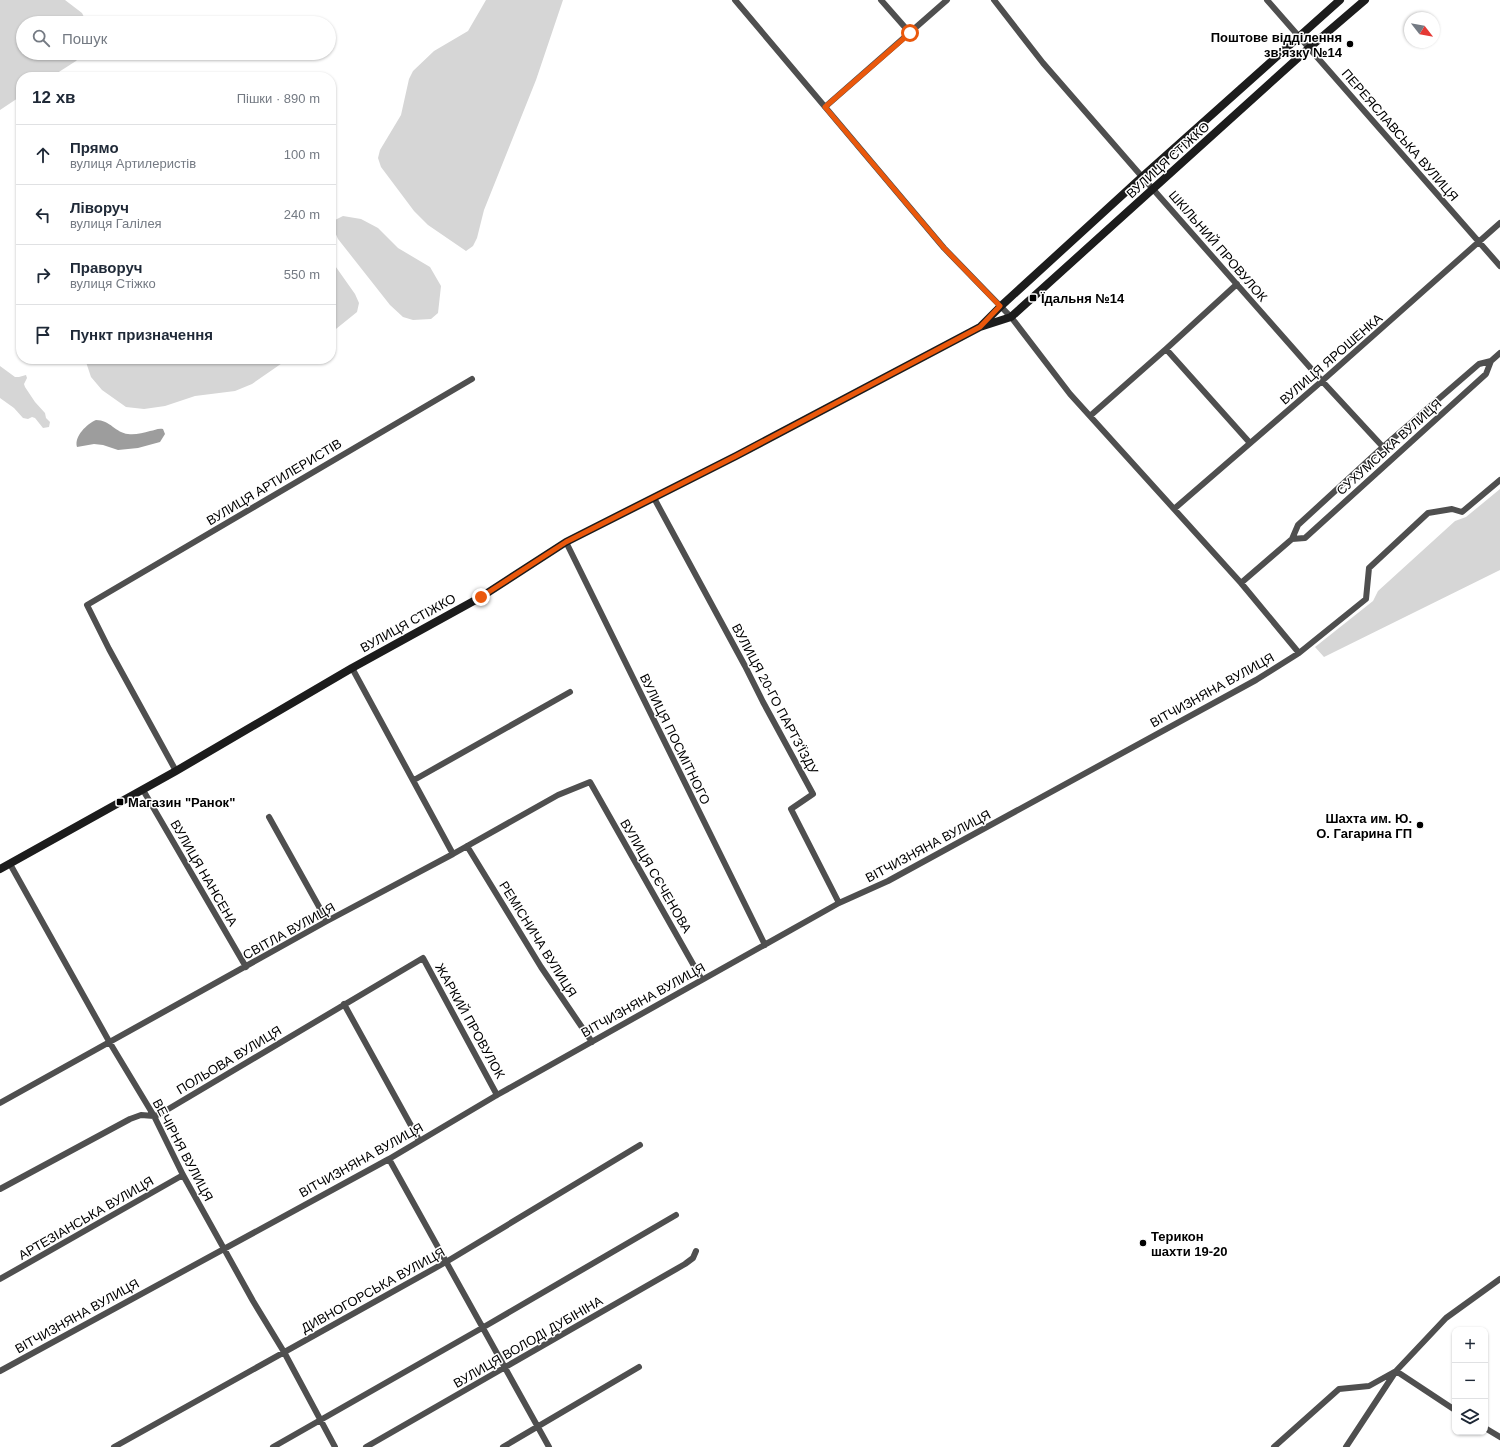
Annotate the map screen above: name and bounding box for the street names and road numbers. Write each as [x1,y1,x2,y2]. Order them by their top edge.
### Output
street label: ПЕРЕЯСЛАВСЬКА ВУЛИЦЯ [1339,66,1461,204]
street label: ВУЛИЦЯ СТІЖКО [1123,119,1213,201]
street label: ШКІЛЬНИЙ ПРОВУЛОК [1166,188,1271,305]
street label: ВУЛИЦЯ ЯРОШЕНКА [1277,310,1385,408]
street label: СУХУМСЬКА ВУЛИЦЯ [1334,396,1444,498]
street label: ВУЛИЦЯ АРТИЛЕРИСТІВ [204,436,344,528]
street label: ВУЛИЦЯ СТІЖКО [358,591,458,655]
street label: ВУЛИЦЯ 20-ГО ПАРТЗ'ЇЗДУ [729,621,821,777]
street label: ВІТЧИЗНЯНА ВУЛИЦЯ [1147,650,1277,730]
street label: ВУЛИЦЯ ПОСМІТНОГО [637,671,713,807]
street label: ВІТЧИЗНЯНА ВУЛИЦЯ [863,807,993,885]
street label: ВУЛИЦЯ СЄЧЕНОВА [617,816,695,936]
street label: ВУЛИЦЯ НАНСЕНА [167,817,241,929]
street label: РЕМІСНИЧА ВУЛИЦЯ [496,878,580,1000]
street label: СВІТЛА ВУЛИЦЯ [240,899,338,963]
street label: ВІТЧИЗНЯНА ВУЛИЦЯ [578,960,708,1040]
street label: ЖАРКИЙ ПРОВУЛОК [432,961,508,1082]
street label: ПОЛЬОВА ВУЛИЦЯ [174,1023,284,1097]
street label: ВЕЧІРНЯ ВУЛИЦЯ [150,1096,216,1204]
street label: ВІТЧИЗНЯНА ВУЛИЦЯ [296,1120,426,1200]
street label: АРТЕЗІАНСЬКА ВУЛИЦЯ [16,1173,156,1263]
street label: ДИВНОГОРСЬКА ВУЛИЦЯ [299,1244,447,1336]
street label: ВІТЧИЗНЯНА ВУЛИЦЯ [12,1276,142,1356]
street label: ВУЛИЦЯ ВОЛОДІ ДУБІНІНА [451,1293,605,1391]

